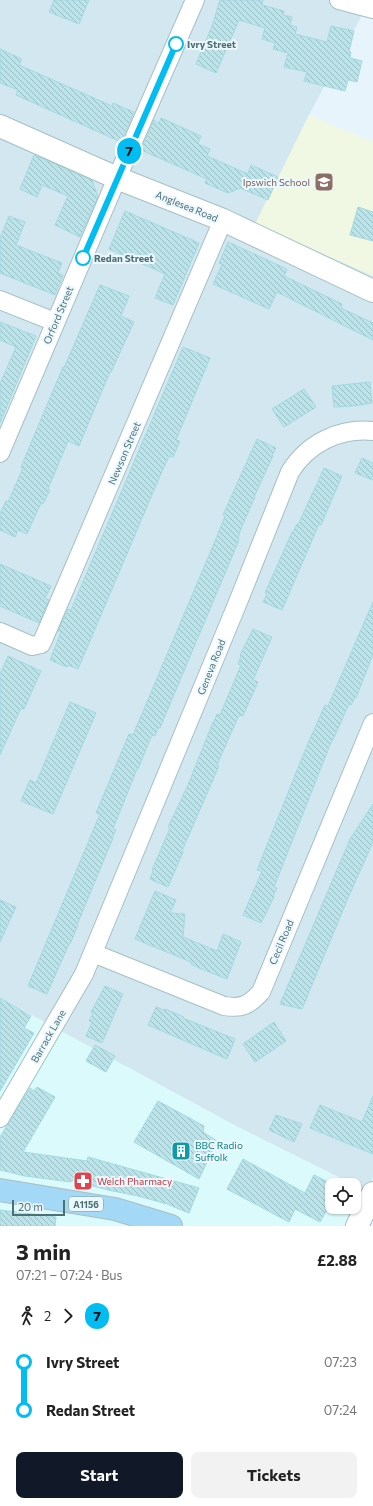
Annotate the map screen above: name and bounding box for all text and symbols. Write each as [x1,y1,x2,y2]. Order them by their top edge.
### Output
marker: Ivry Street [168,36,184,52]
place label: Ivry Street [187,38,236,50]
line badge: 7 [116,138,142,164]
text: 7 [125,142,133,159]
school or university icon: Ipswich School [313,171,335,193]
place label: Ipswich School [243,176,310,188]
street label: Anglesea Road [154,188,220,224]
marker: Redan Street [75,250,91,266]
place label: Redan Street [94,252,153,264]
street label: Orford Street [40,284,76,346]
street label: Newson Street [105,420,143,486]
street label: Geneva Road [194,637,228,697]
street label: Cecil Road [266,918,296,966]
street label: Barrack Lane [28,1007,68,1065]
place label: BBC Radio Suffolk [195,1139,243,1163]
building icon: BBC Radio Suffolk [170,1140,192,1162]
pharmacy icon: Welch Pharmacy [72,1170,94,1192]
place label: Welch Pharmacy [97,1175,172,1187]
map controls [325,1178,361,1214]
button: locate [325,1178,361,1214]
road number: A1156 [69,1197,103,1211]
scale bar [12,1198,65,1217]
text: 20 m [18,1200,43,1213]
text: 3 min [16,1238,71,1265]
text: £2.88 [317,1251,357,1269]
text: 07:21 – 07:24 · Bus [16,1267,123,1283]
icon: walk [16,1305,38,1327]
icon: forward [57,1305,79,1327]
text: 7 [93,1307,101,1324]
text: 2 [44,1308,51,1324]
text: Ivry Street [46,1353,119,1371]
text: 07:23 [324,1354,357,1370]
text: Redan Street [46,1401,135,1419]
text: 07:24 [324,1402,357,1418]
button: Start [16,1452,183,1498]
button: Tickets [191,1452,357,1498]

